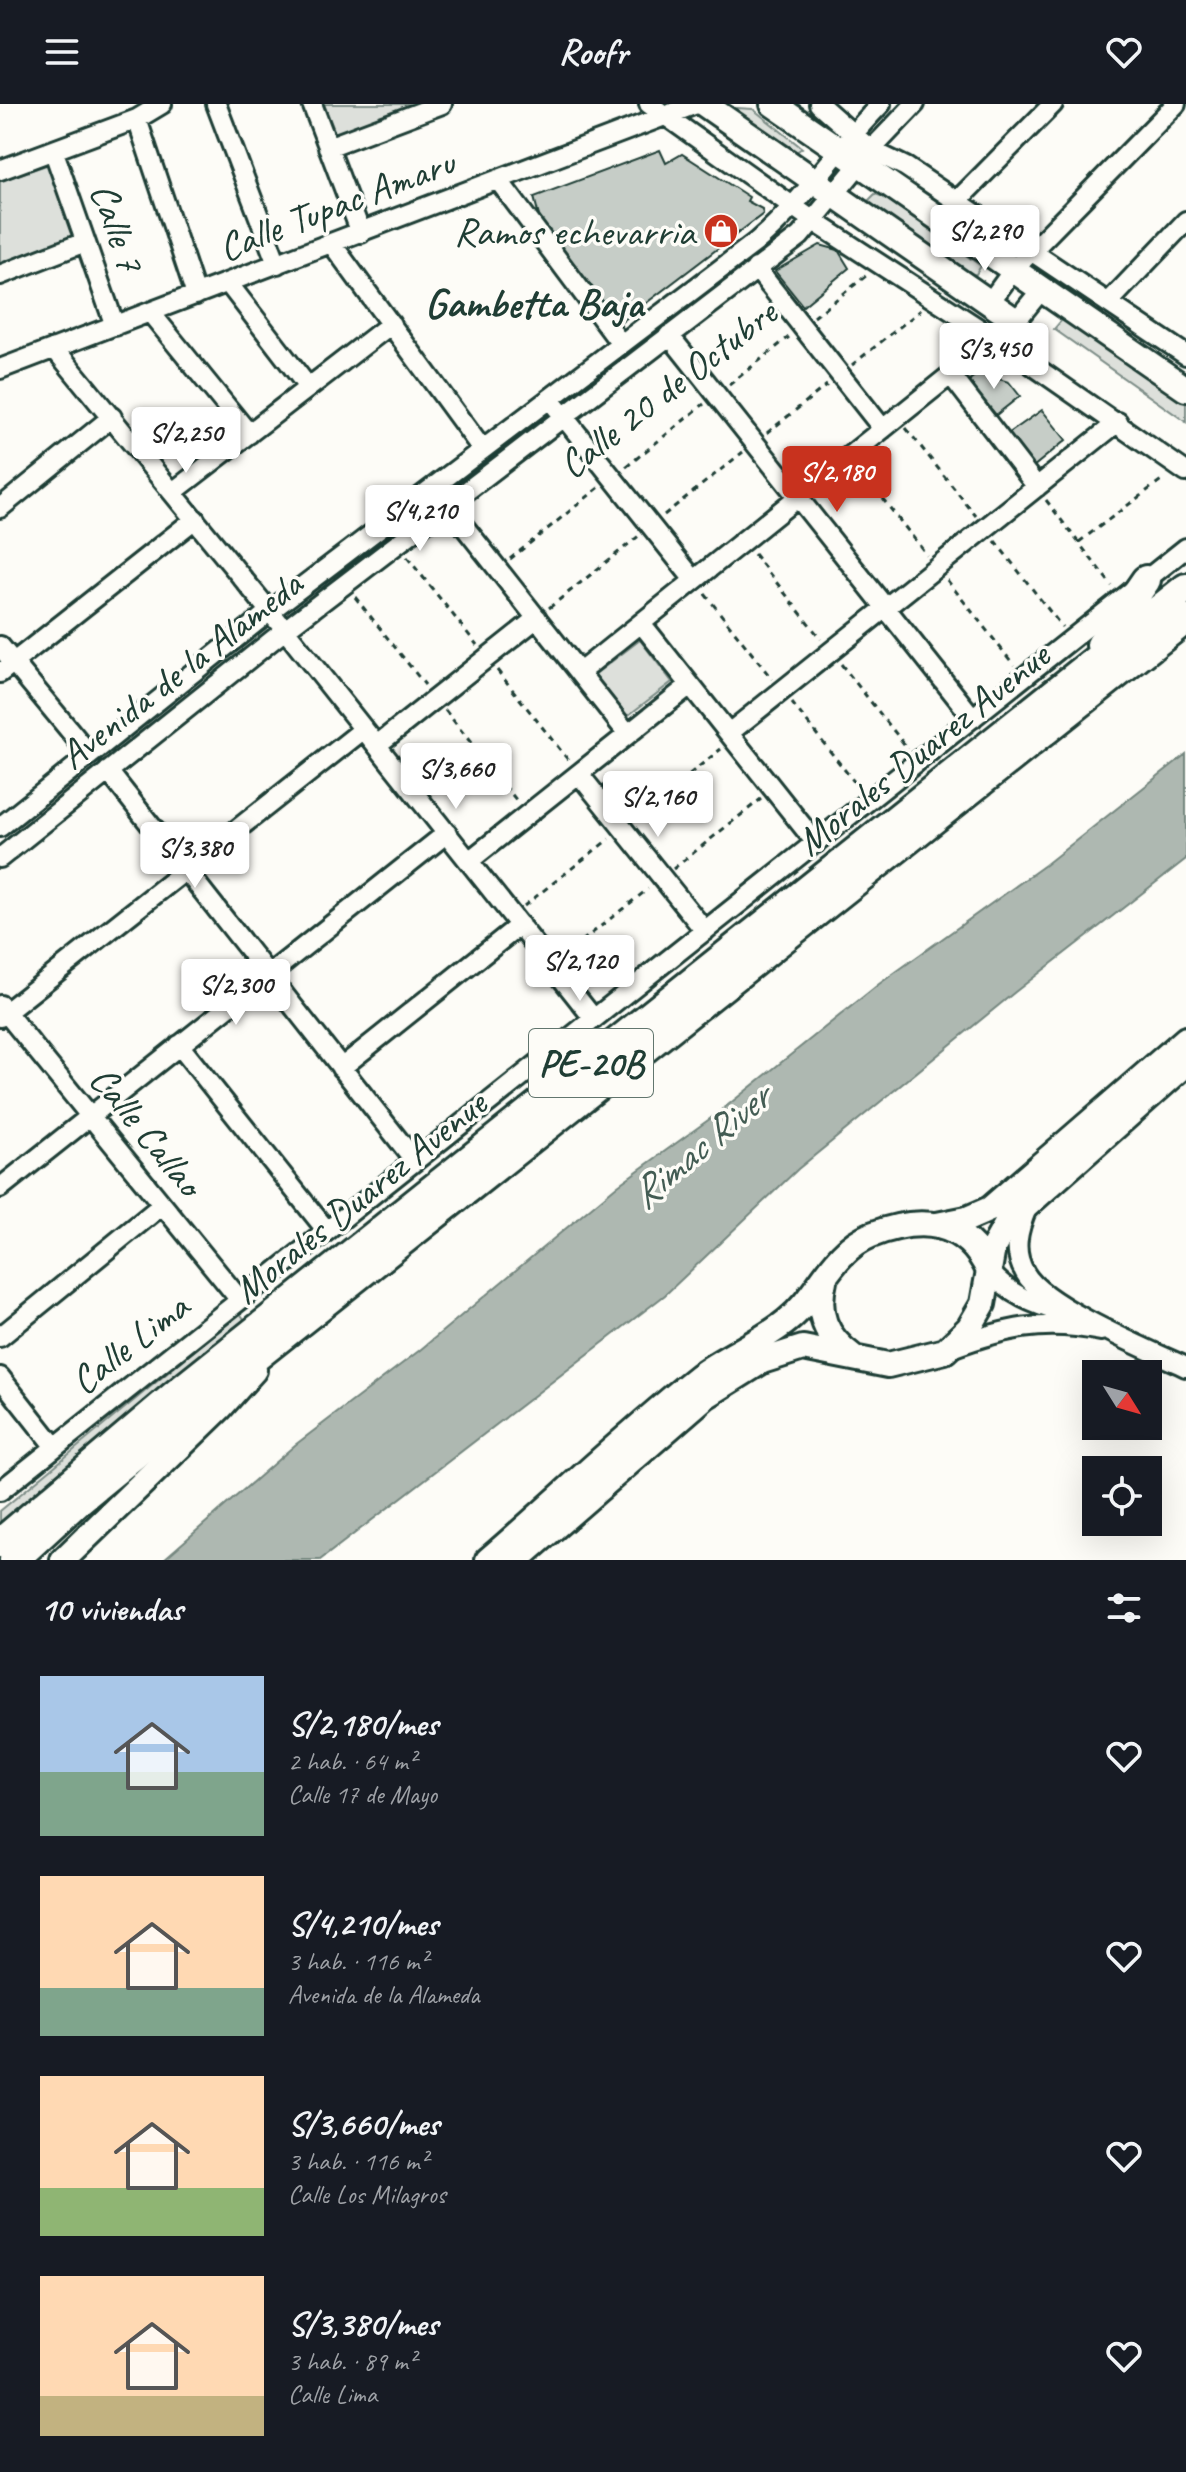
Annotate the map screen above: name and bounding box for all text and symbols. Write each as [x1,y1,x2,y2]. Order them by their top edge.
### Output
text: Roofr [558,29,628,75]
icon: menu [40,30,84,74]
icon: heart [1102,30,1146,74]
street label: Calle Tupac Amaru [211,136,463,273]
street label: Calle 7 [79,176,156,280]
pin: S/2,290 [911,205,1059,273]
place label: Ramos echevarria [454,207,698,257]
shop icon: Ramos echevarria [702,212,740,250]
text: S/2,290 [948,214,1022,247]
district label: Gambetta Baja [425,277,646,330]
street label: Calle 20 de Octubre [548,286,789,490]
pin: S/3,450 [920,323,1068,391]
text: S/3,450 [958,332,1030,365]
pin: S/2,250 [112,407,260,475]
text: S/2,250 [150,416,222,449]
pin: S/2,180 [763,446,911,514]
text: S/2,180 [800,455,874,488]
pin: S/4,210 [346,485,494,553]
text: S/4,210 [383,494,457,527]
street label: Avenida de la Alameda [49,558,314,780]
street label: Morales Duarez Avenue [786,629,1062,866]
pin: S/3,660 [382,743,530,811]
text: S/3,660 [419,752,493,785]
pin: S/2,160 [584,771,732,839]
text: S/2,160 [621,780,695,813]
pin: S/3,380 [121,822,269,890]
text: S/3,380 [158,831,232,864]
pin: S/2,120 [506,935,654,1003]
text: S/2,120 [543,944,617,977]
pin: S/2,300 [162,959,310,1027]
text: S/2,300 [199,968,273,1001]
road number: PE-20B [529,1029,653,1097]
street label: Calle Callao [79,1055,216,1209]
water label: Rimac River [619,1067,787,1220]
street label: Morales Duarez Avenue [223,1077,499,1314]
street label: Calle Lima [60,1280,201,1406]
north arrow [1082,1360,1162,1440]
map controls [1082,1360,1162,1536]
button: locate [1082,1456,1162,1536]
icon: filters [1102,1586,1146,1630]
text: 10 viviendas [40,1587,183,1630]
text: S/2,180/mes [288,1702,438,1745]
icon: home [104,1708,200,1804]
icon: heart [1102,1734,1146,1778]
text: 2 hab. · 64 m² [288,1745,416,1778]
text: Calle 17 de Mayo [288,1778,437,1811]
text: S/4,210/mes [288,1902,438,1945]
icon: home [104,1908,200,2004]
icon: heart [1102,1934,1146,1978]
text: 3 hab. · 116 m² [288,1945,428,1978]
text: Avenida de la Alameda [288,1978,480,2011]
text: S/3,660/mes [288,2102,439,2145]
icon: home [104,2108,200,2204]
icon: heart [1102,2134,1146,2178]
text: 3 hab. · 116 m² [288,2145,428,2178]
text: Calle Los Milagros [288,2178,446,2211]
text: S/3,380/mes [288,2302,438,2345]
icon: home [104,2308,200,2404]
icon: heart [1102,2334,1146,2378]
text: 3 hab. · 89 m² [288,2345,416,2378]
text: Calle Lima [288,2378,377,2411]

